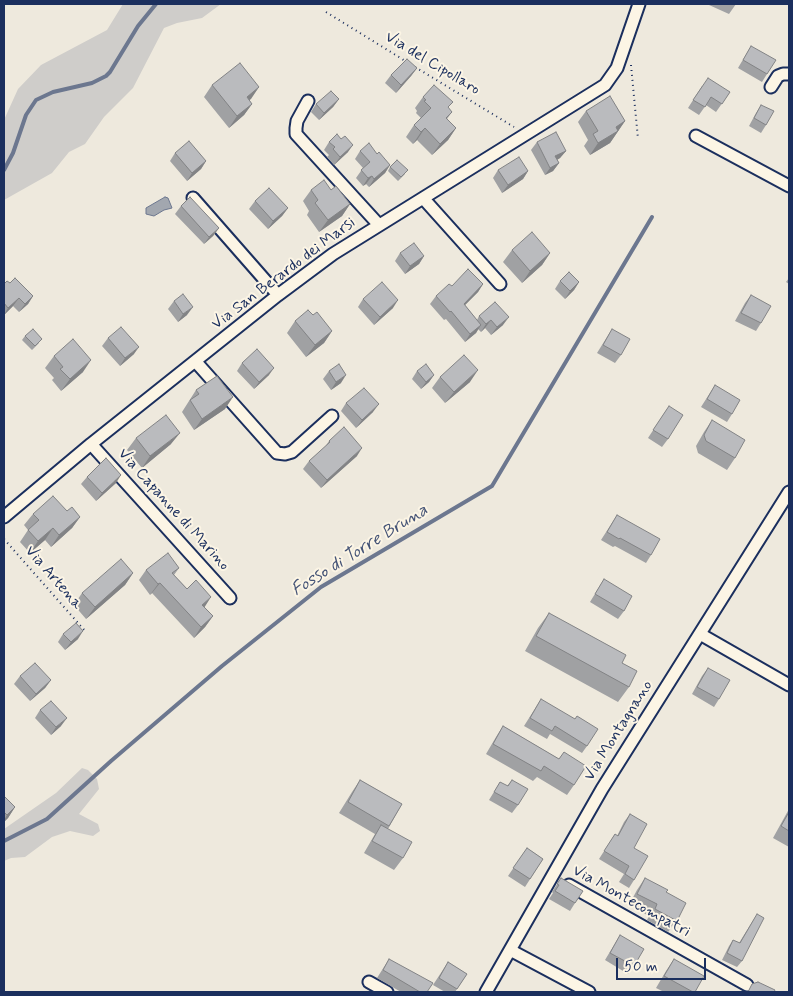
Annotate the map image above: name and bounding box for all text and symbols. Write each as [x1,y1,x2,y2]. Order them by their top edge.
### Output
street label: Via del Cipollaro [381,28,483,100]
street label: Via San Berardo dei Marsi [208,214,360,334]
street label: Via Capanne di Marino [113,445,233,575]
water label: Fosso di Torre Bruna [288,500,432,602]
street label: Via Artena [20,542,86,614]
street label: Via Montagnano [580,677,658,785]
street label: Via Montecompatri [569,862,693,942]
scale bar [618,948,708,980]
text: 50 m [624,957,658,977]

